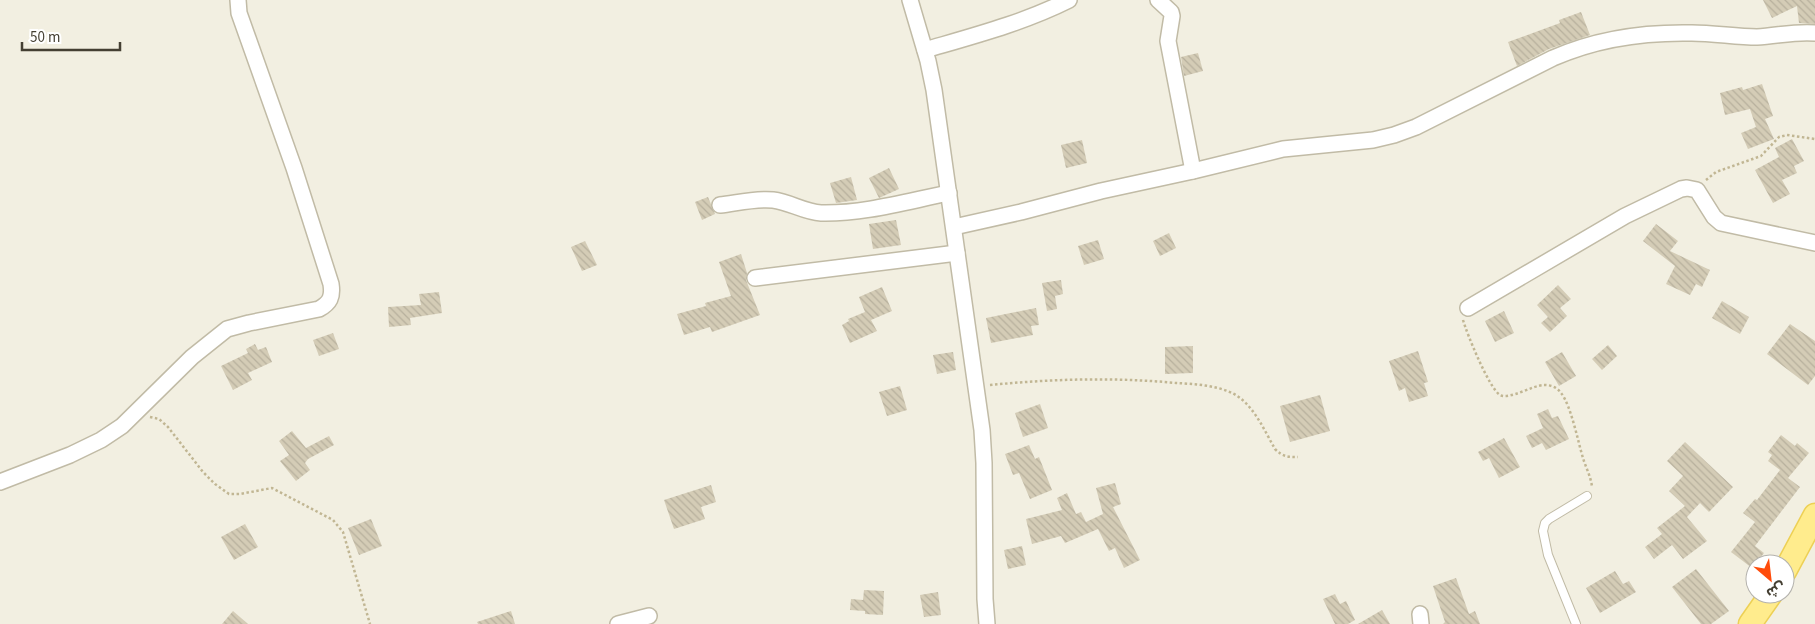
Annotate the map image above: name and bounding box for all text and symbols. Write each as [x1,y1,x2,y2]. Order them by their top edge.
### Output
scale bar [22,20,120,52]
text: 50 m [30,27,60,48]
north arrow [1745,554,1795,604]
text: ش [1762,576,1789,603]

